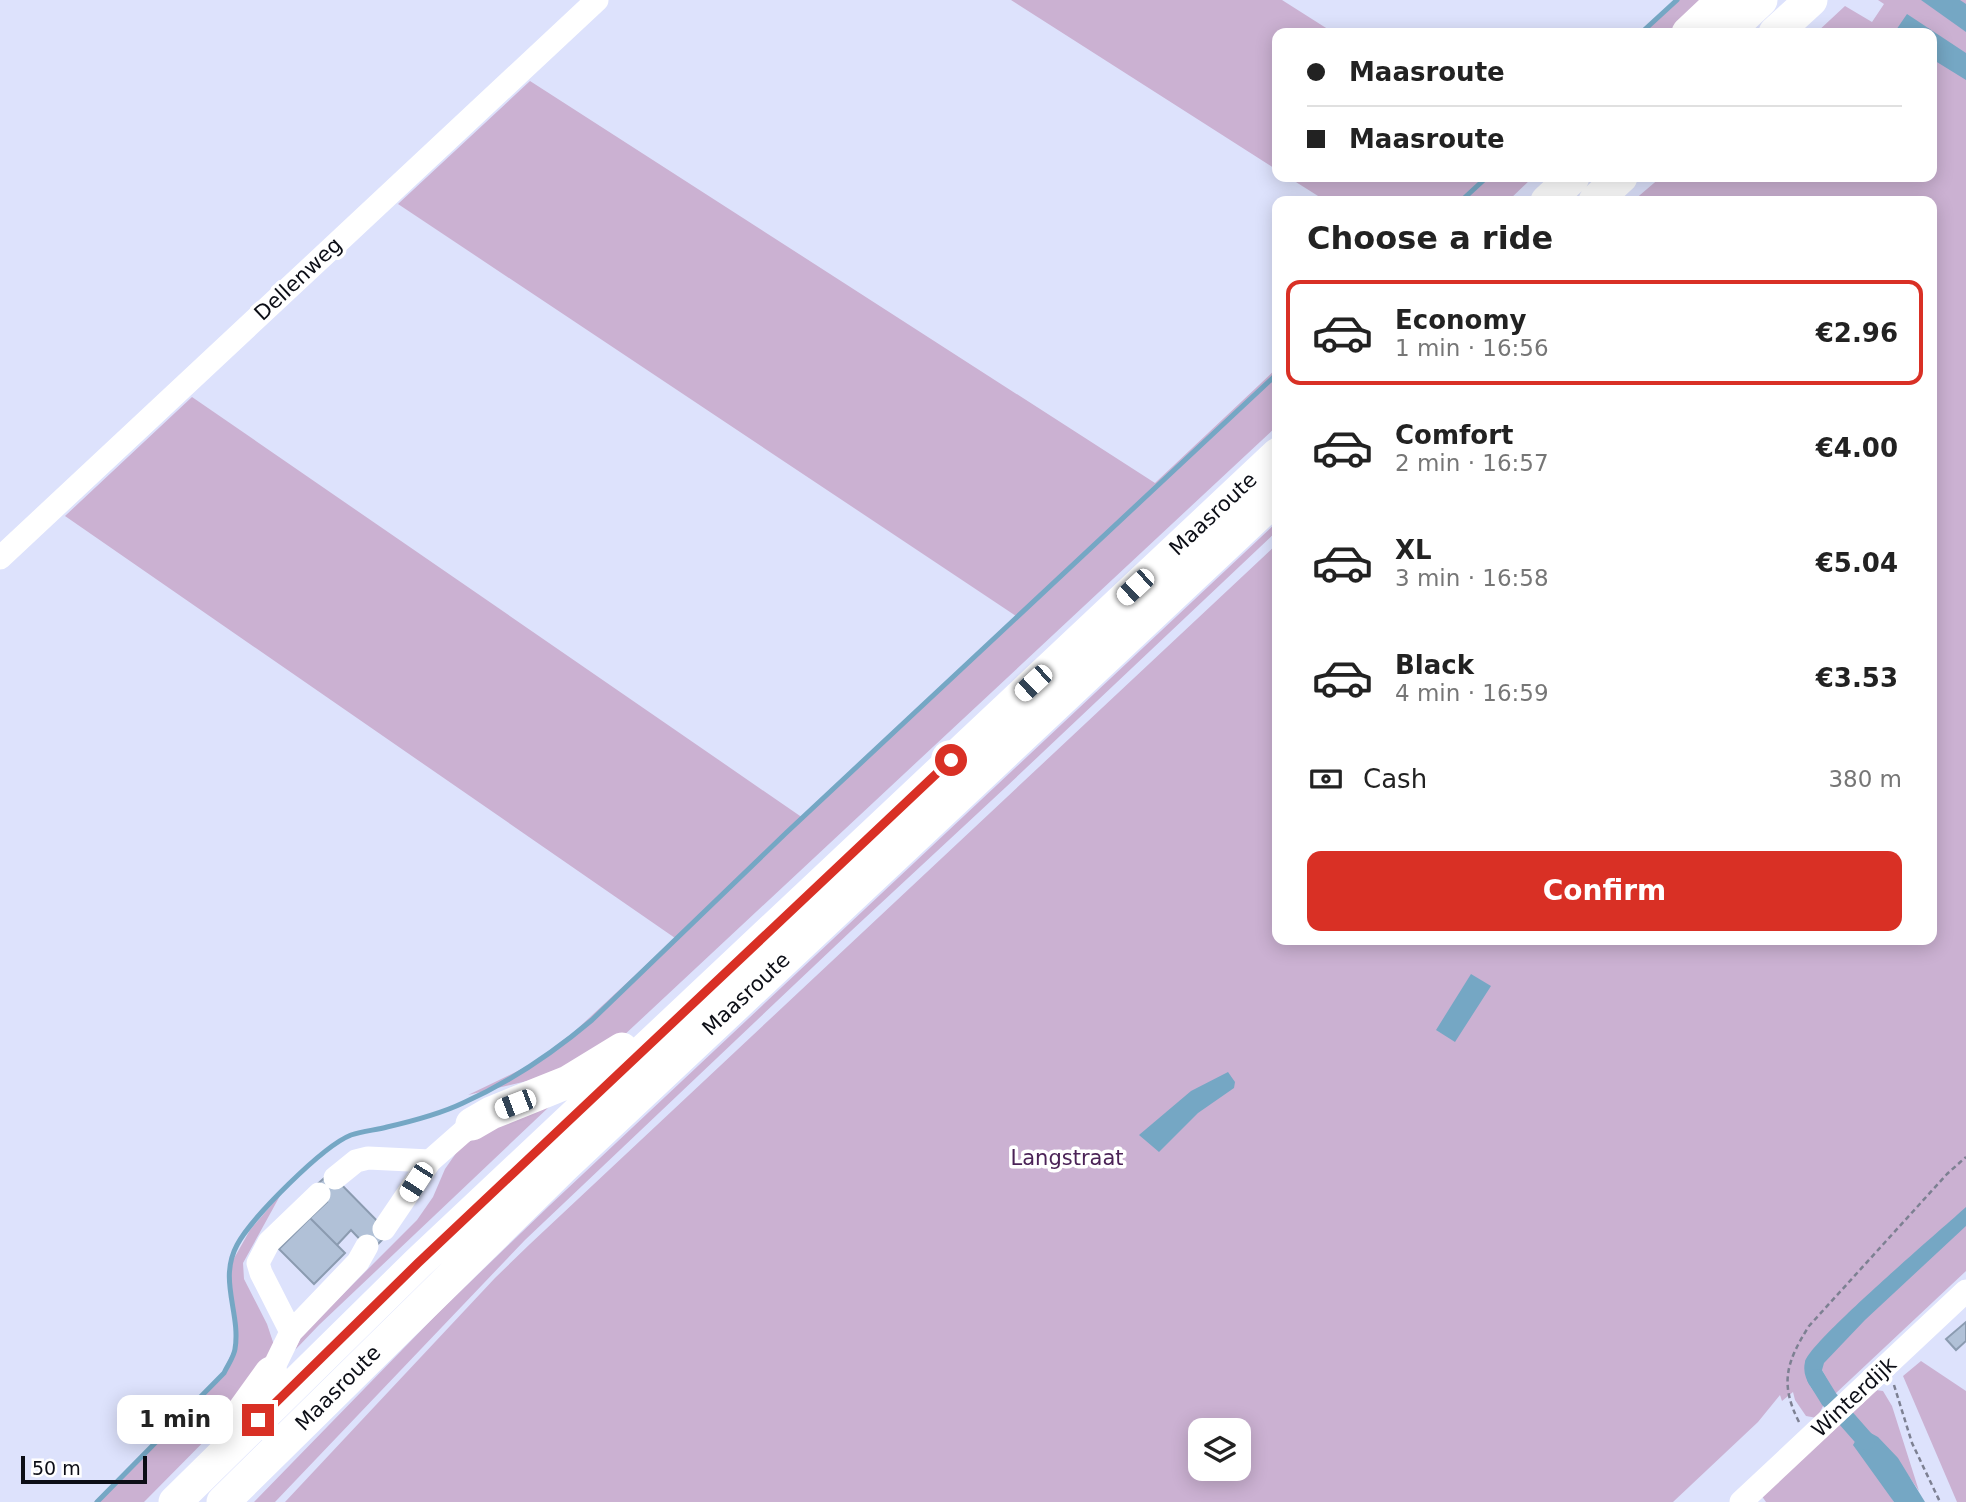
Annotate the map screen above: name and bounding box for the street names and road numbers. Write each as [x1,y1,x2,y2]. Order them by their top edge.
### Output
street label: Dellenweg [249,233,347,325]
street label: Maasroute [1164,468,1262,560]
street label: Maasroute [697,948,795,1040]
street label: Maasroute [291,1341,385,1435]
street label: Winterdijk [1807,1351,1902,1442]

